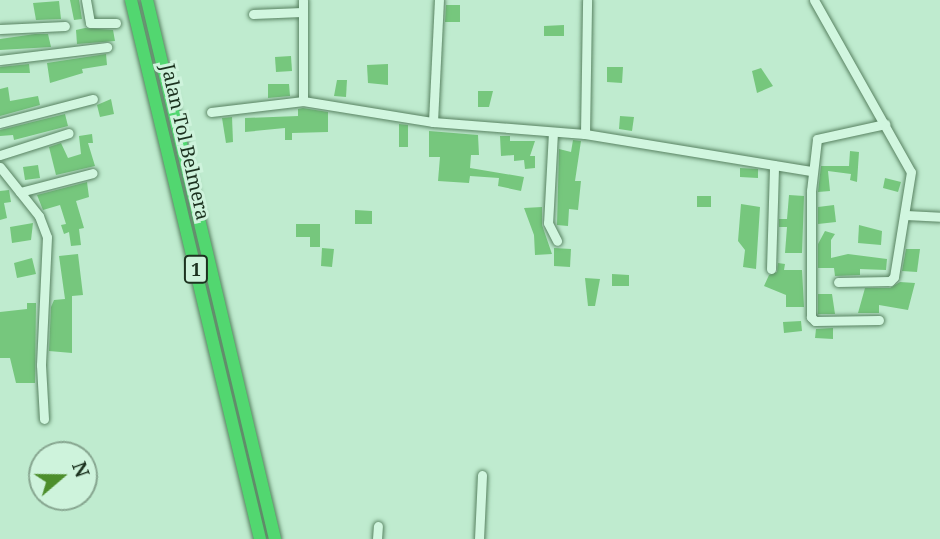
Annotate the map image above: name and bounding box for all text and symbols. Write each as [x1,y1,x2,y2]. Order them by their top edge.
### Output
street label: Jalan Tol Belmera [156,62,214,222]
road number: 1 [184,255,208,284]
north arrow [28,441,98,511]
text: N [66,458,96,481]

